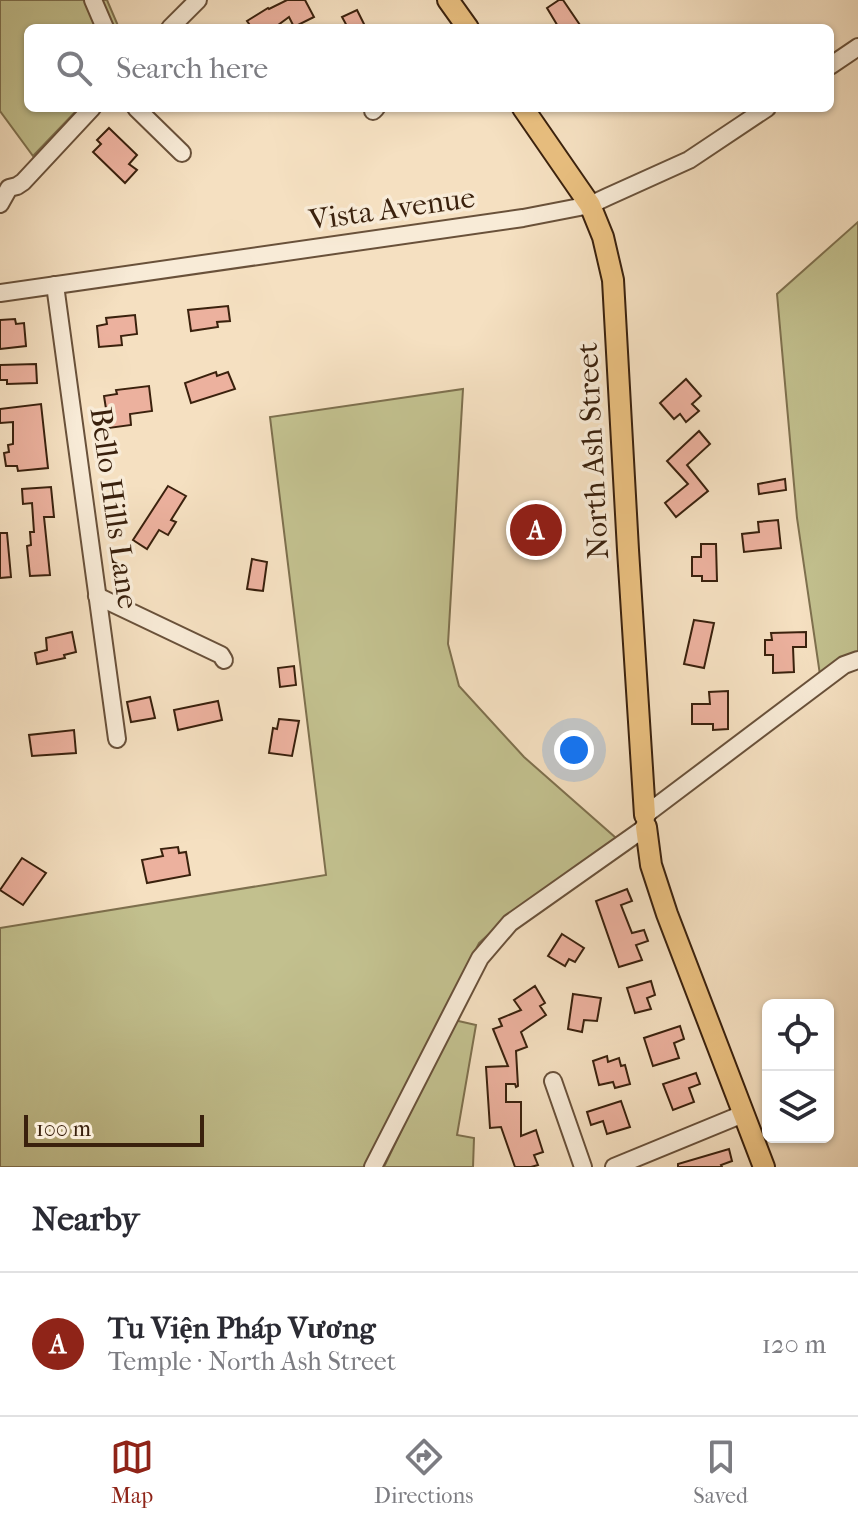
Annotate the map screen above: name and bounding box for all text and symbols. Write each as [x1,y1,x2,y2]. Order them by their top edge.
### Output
search box [24,24,834,112]
icon: search [52,46,96,90]
text: Search here [116,51,268,86]
street label: Vista Avenue [306,180,477,238]
street label: North Ash Street [570,341,616,560]
street label: Bello Hills Lane [83,405,145,611]
pin: A [510,500,562,560]
your location [554,730,594,770]
map controls [762,999,834,1143]
button: locate [762,999,834,1071]
button: layers [762,1071,834,1143]
scale bar [24,1111,204,1147]
text: 100 m [36,1116,91,1142]
text: Nearby [32,1199,139,1239]
text: Tu Viện Pháp Vương [108,1311,376,1346]
text: A [50,1329,66,1360]
text: 120 m [762,1329,826,1360]
text: Temple · North Ash Street [108,1346,396,1377]
tab: Map [110,1435,154,1509]
tab: Directions [374,1435,473,1509]
tab: Saved [693,1435,748,1509]

